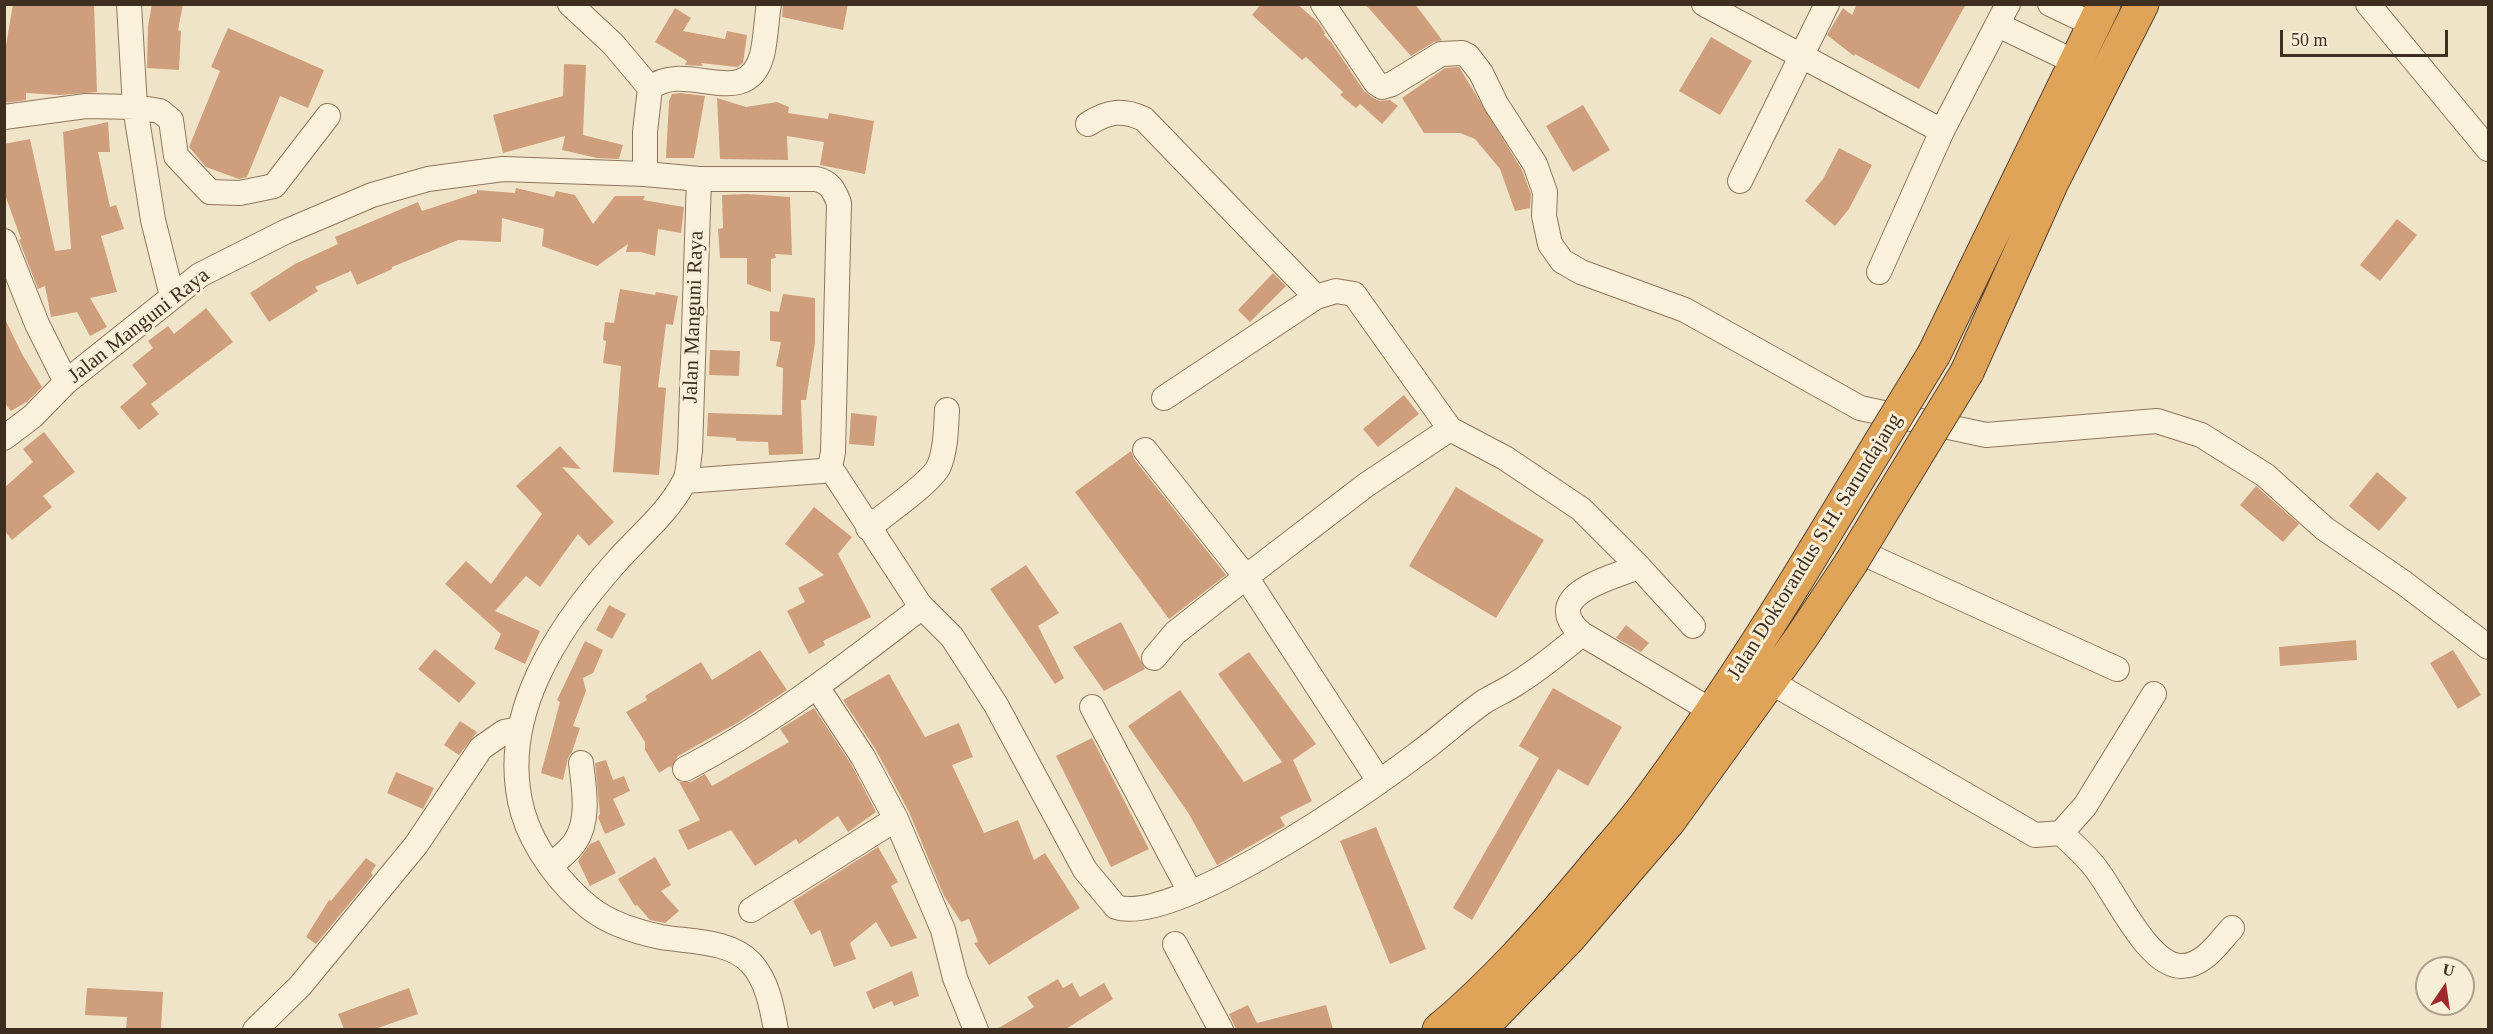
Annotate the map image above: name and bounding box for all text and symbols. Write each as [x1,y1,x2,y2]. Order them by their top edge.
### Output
scale bar [2283,18,2451,56]
text: 50 m [2291,30,2328,50]
street label: Jalan Manguni Raya [678,230,710,404]
street label: Jalan Manguni Raya [63,263,215,389]
street label: Jalan Doktorandus S.H. Sarundajang [1722,409,1908,685]
north arrow [2415,956,2475,1016]
text: U [2441,960,2456,980]

